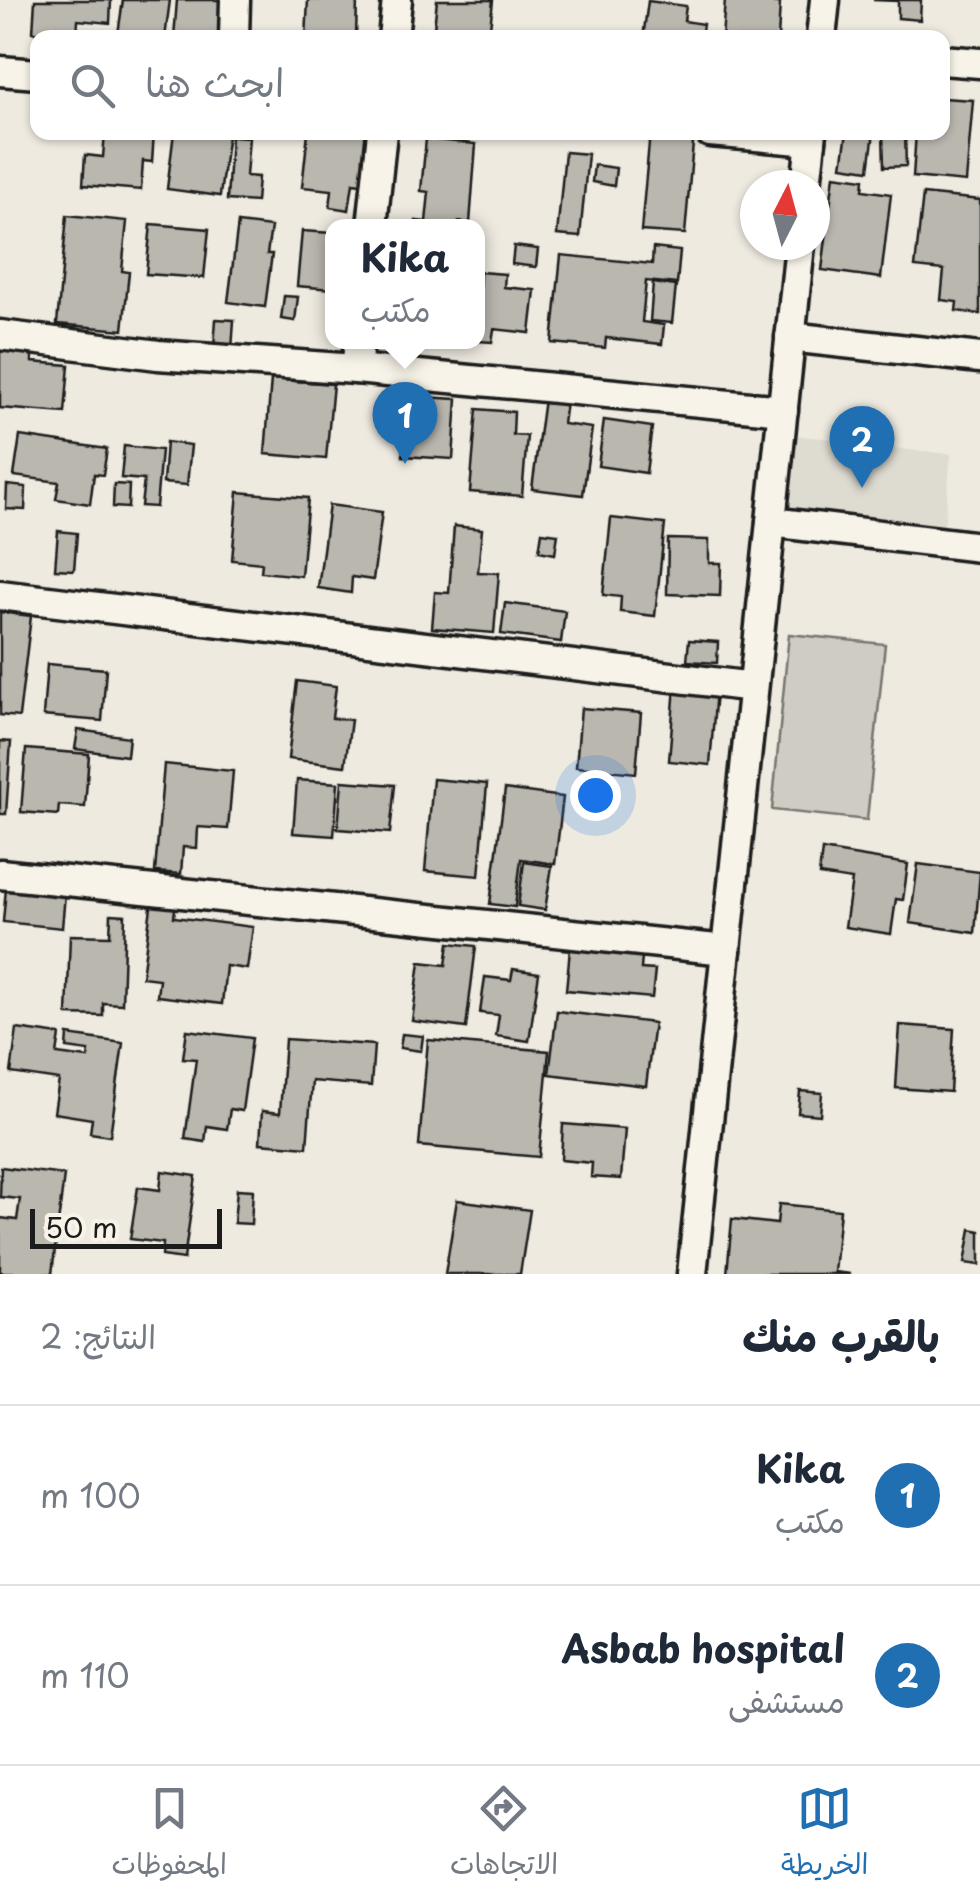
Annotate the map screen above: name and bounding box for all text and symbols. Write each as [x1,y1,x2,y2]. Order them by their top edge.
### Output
search box [30,30,950,140]
text: ابحث هنا [145,53,284,110]
icon: search [65,58,120,113]
north arrow [740,170,830,260]
popup [325,219,485,349]
text: Kika [360,228,450,285]
text: مكتب [360,285,431,333]
pin: 1 [372,382,438,464]
pin: 2 [830,406,894,488]
your location [570,770,621,821]
scale bar [30,1204,222,1248]
text: 50 m [45,1205,118,1248]
text: بالقرب منك [742,1303,940,1366]
text: النتائج: 2 [40,1312,156,1360]
text: Kika [756,1439,845,1496]
text: 100 m [40,1471,141,1519]
text: 1 [900,1471,915,1519]
text: مكتب [775,1496,845,1544]
text: Asbab hospital [561,1619,845,1676]
text: 110 m [40,1651,130,1699]
text: 2 [896,1651,919,1699]
text: مستشفى [728,1676,845,1724]
tab: المحفوظات [112,1781,227,1889]
tab: الاتجاهات [450,1781,558,1889]
tab: الخريطة [781,1781,868,1889]

